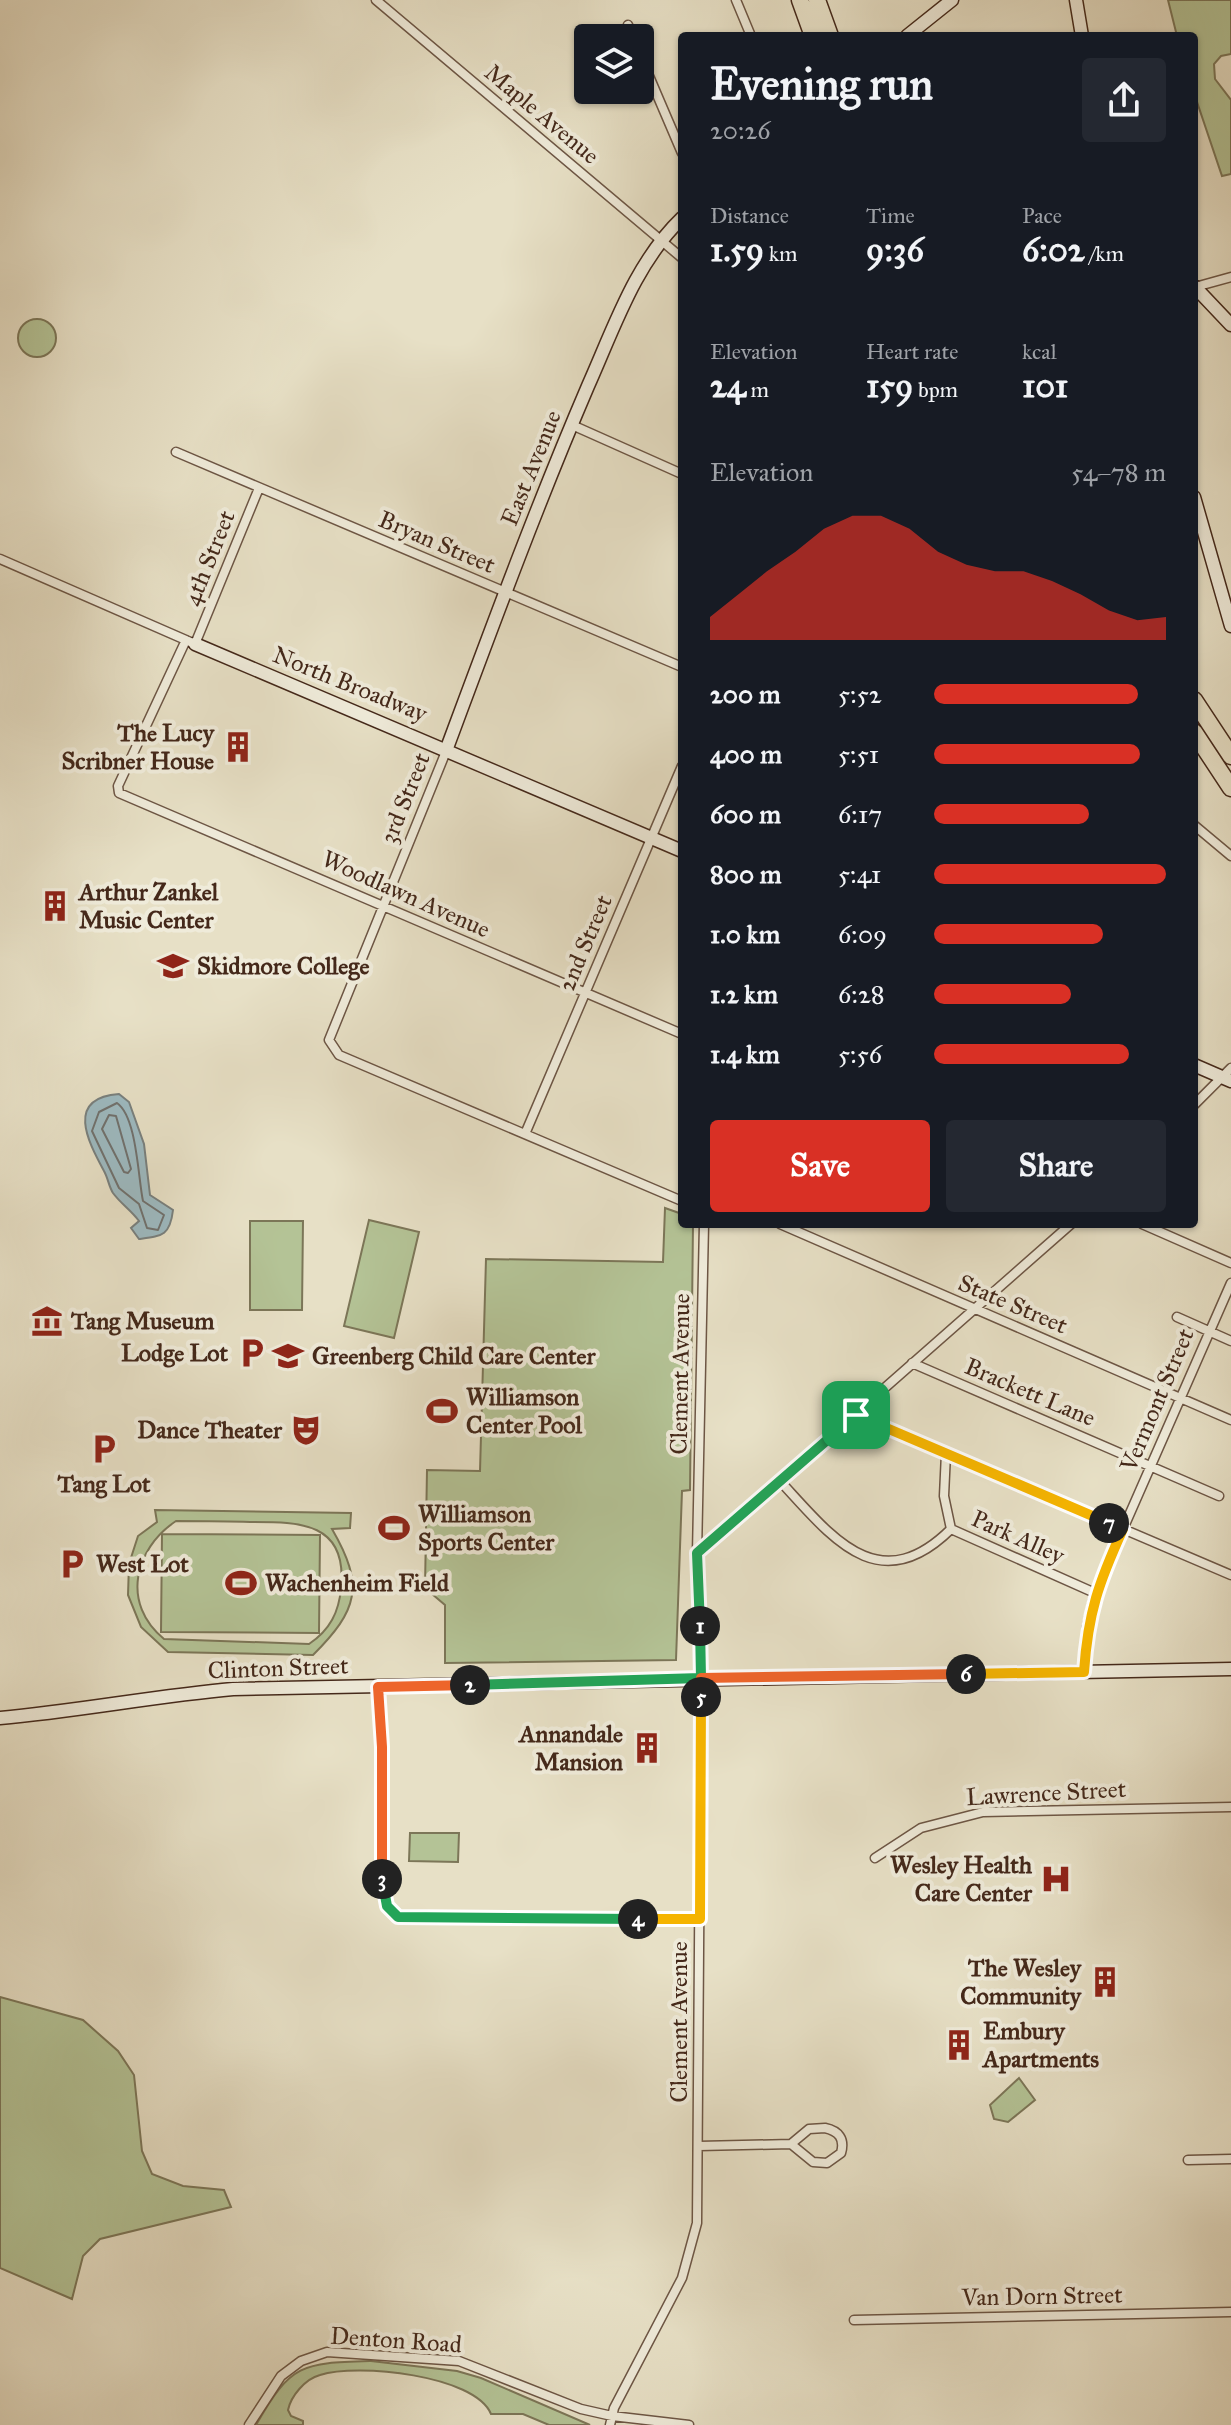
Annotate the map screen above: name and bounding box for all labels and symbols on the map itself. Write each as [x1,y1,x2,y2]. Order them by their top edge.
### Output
street label: Maple Avenue [479,57,605,171]
street label: East Avenue [494,406,568,530]
street label: Bryan Street [374,504,500,580]
street label: 4th Street [176,506,242,610]
street label: North Broadway [268,639,432,729]
place label: The Lucy Scribner House [62,718,216,776]
building icon: The Lucy Scribner House [221,730,255,764]
street label: 3rd Street [373,748,437,848]
street label: Woodlawn Avenue [317,844,495,944]
place label: Arthur Zankel Music Center [77,877,219,935]
building icon: Arthur Zankel Music Center [38,889,72,923]
street label: 2nd Street [551,890,619,996]
school or university icon: Skidmore College [156,949,190,983]
place label: Skidmore College [197,951,369,981]
street label: State Street [954,1268,1073,1341]
street label: Clement Avenue [664,1293,696,1455]
museum icon: Tang Museum [30,1304,64,1338]
place label: Tang Museum [70,1306,215,1336]
street label: Vermont Street [1113,1323,1201,1477]
parking icon: Lodge Lot [235,1336,269,1370]
place label: Lodge Lot [121,1338,229,1368]
school or university icon: Greenberg Child Care Center [271,1339,305,1373]
place label: Greenberg Child Care Center [312,1341,596,1371]
street label: Brackett Lane [960,1351,1100,1433]
pin [822,1381,890,1449]
place label: Williamson Center Pool [466,1382,583,1440]
sports icon: Williamson Center Pool [425,1394,459,1428]
theatre icon: Dance Theater [289,1413,323,1447]
place label: Dance Theater [137,1415,283,1445]
parking icon: Tang Lot [87,1432,121,1466]
place label: Tang Lot [57,1469,151,1499]
place label: Williamson Sports Center [418,1499,555,1557]
street label: Park Alley [967,1503,1070,1571]
pin: 7 [1089,1503,1129,1543]
sports icon: Williamson Sports Center [377,1511,411,1545]
parking icon: West Lot [55,1547,89,1581]
place label: West Lot [96,1549,189,1579]
sports icon: Wachenheim Field [224,1566,258,1600]
place label: Wachenheim Field [265,1568,450,1598]
pin: 1 [680,1606,720,1646]
street label: Clinton Street [207,1651,349,1685]
pin: 6 [946,1654,986,1694]
pin: 2 [450,1665,490,1705]
pin: 5 [681,1677,721,1717]
place label: Annandale Mansion [517,1719,623,1777]
building icon: Annandale Mansion [630,1731,664,1765]
street label: Lawrence Street [965,1774,1127,1812]
place label: Wesley Health Care Center [890,1850,1033,1908]
pin: 3 [362,1859,402,1899]
hospital icon: Wesley Health Care Center [1039,1862,1073,1896]
pin: 4 [618,1899,658,1939]
street label: Clement Avenue [664,1941,694,2103]
place label: The Wesley Community [960,1953,1083,2011]
building icon: The Wesley Community [1088,1965,1122,1999]
place label: Embury Apartments [981,2016,1099,2074]
building icon: Embury Apartments [942,2028,976,2062]
street label: Van Dorn Street [960,2280,1123,2312]
street label: Denton Road [329,2320,463,2360]

